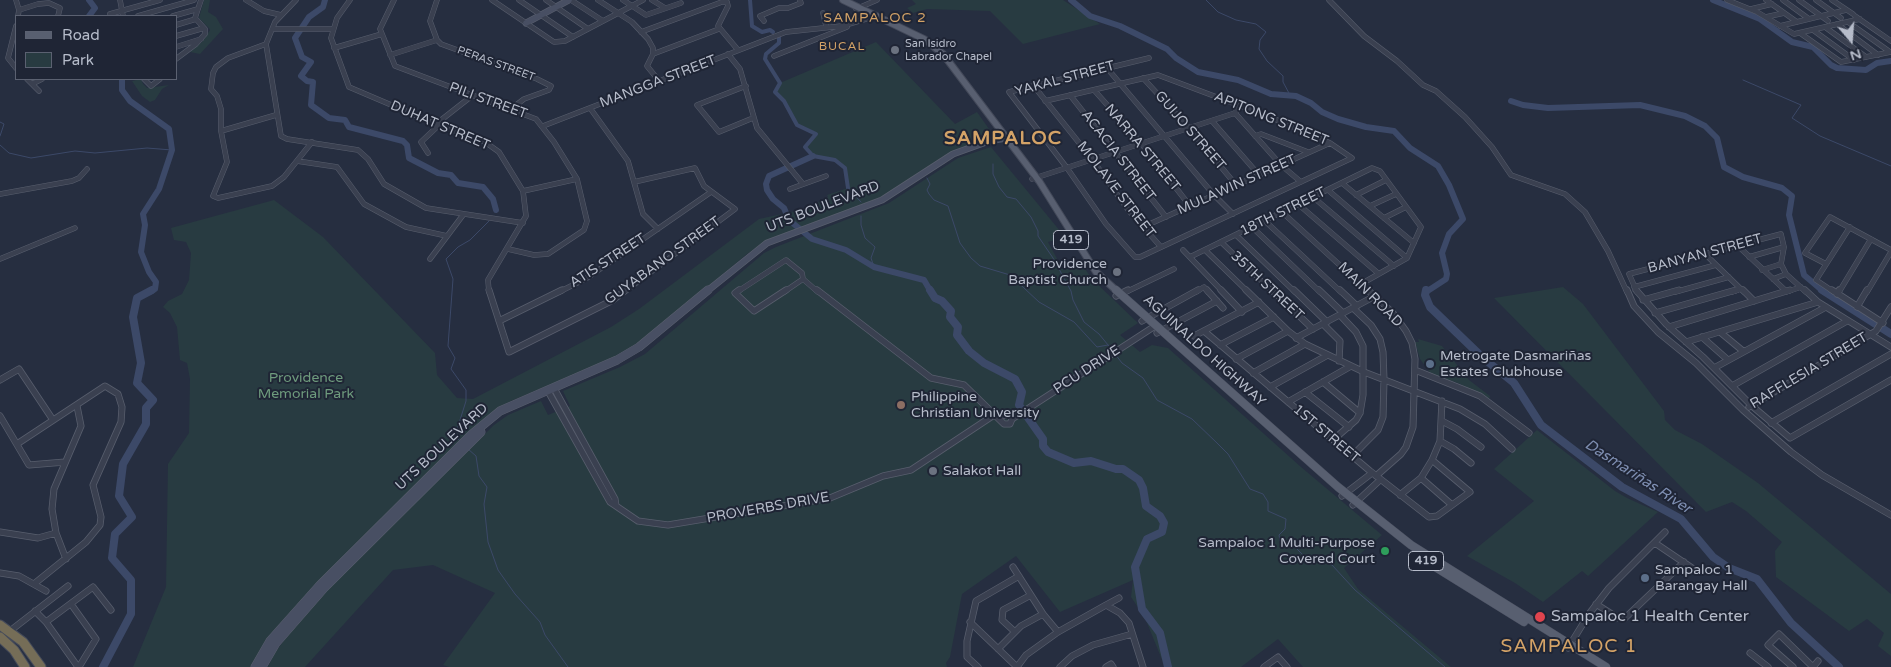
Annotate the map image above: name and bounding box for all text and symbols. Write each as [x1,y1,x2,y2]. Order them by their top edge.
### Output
district label: SAMPALOC 2 [822,10,928,26]
legend [15,15,178,80]
north arrow [1826,15,1876,65]
text: Road [62,26,100,44]
place label: San Isidro Labrador Chapel [905,37,992,63]
district label: BUCAL [818,40,866,54]
street label: PERAS STREET [455,44,537,84]
marker: San Isidro Labrador Chapel [889,44,901,56]
text: N [1848,45,1864,65]
text: Park [62,51,94,69]
street label: MANGGA STREET [597,52,719,112]
street label: YAKAL STREET [1013,58,1117,100]
street label: PILI STREET [447,79,529,123]
street label: GUIJO STREET [1151,88,1229,174]
street label: APITONG STREET [1211,88,1331,150]
street label: DUHAT STREET [388,97,492,155]
street label: NARRA STREET [1101,101,1183,195]
street label: ACACIA STREET [1077,107,1159,205]
district label: SAMPALOC [943,128,1063,150]
street label: MOLAVE STREET [1073,138,1159,242]
street label: MULAWIN STREET [1175,151,1299,219]
street label: UTS BOULEVARD [764,178,882,236]
street label: 18TH STREET [1237,184,1329,240]
street label: GUYABANO STREET [602,213,724,309]
street label: ATIS STREET [567,230,649,292]
road number: 419 [1054,230,1088,250]
street label: BANYAN STREET [1646,231,1764,277]
street label: 35TH STREET [1227,248,1307,324]
place label: Providence Baptist Church [1008,256,1107,288]
street label: MAIN ROAD [1334,259,1406,331]
marker: Providence Baptist Church [1111,266,1123,278]
street label: AGUINALDO HIGHWAY [1139,292,1269,410]
street label: RAFFLESIA STREET [1747,329,1871,413]
street label: PCU DRIVE [1050,342,1124,398]
place label: Metrogate Dasmariñas Estates Clubhouse [1440,348,1591,381]
marker: Metrogate Dasmariñas Estates Clubhouse [1424,358,1436,370]
park label: Providence Memorial Park [258,370,354,402]
place label: Philippine Christian University [911,389,1040,422]
marker: Philippine Christian University [895,399,907,411]
street label: UTS BOULEVARD [392,400,492,494]
street label: 1ST STREET [1289,401,1363,467]
water label: Dasmariñas River [1581,436,1695,518]
place label: Salakot Hall [943,463,1021,479]
marker: Salakot Hall [927,465,939,477]
street label: PROVERBS DRIVE [705,489,831,527]
place label: Sampaloc 1 Multi-Purpose Covered Court [1198,535,1375,568]
marker: Sampaloc 1 Multi-Purpose Covered Court [1379,545,1391,557]
road number: 419 [1408,552,1444,570]
place label: Sampaloc 1 Barangay Hall [1655,562,1747,594]
marker: Sampaloc 1 Barangay Hall [1639,572,1651,584]
place label: Sampaloc 1 Health Center [1551,607,1749,627]
marker: Sampaloc 1 Health Center [1533,610,1547,624]
district label: SAMPALOC 1 [1499,636,1639,658]

